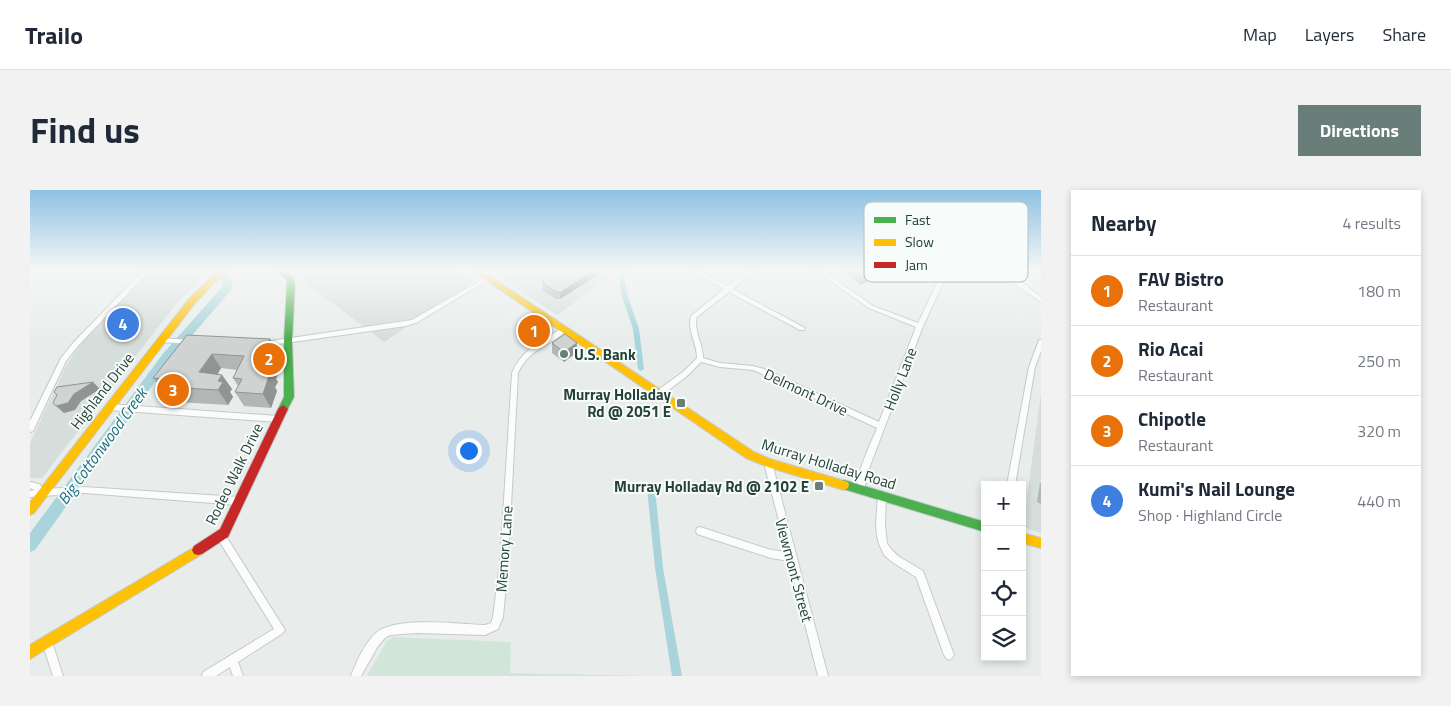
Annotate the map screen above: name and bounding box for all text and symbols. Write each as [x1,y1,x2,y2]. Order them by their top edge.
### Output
text: Trailo [25,17,83,53]
text: Map [1243,21,1277,48]
text: Layers [1305,21,1354,48]
text: Share [1382,21,1426,48]
text: Find us [30,103,140,157]
button: Directions [1298,105,1421,156]
legend [864,202,1028,282]
text: Nearby [1091,207,1156,239]
text: Fast [905,209,930,230]
text: 4 results [1342,211,1401,235]
text: Slow [905,231,934,252]
text: Jam [905,254,928,275]
text: FAV Bistro [1138,264,1224,293]
text: 1 [1103,279,1111,303]
text: 180 m [1357,279,1401,303]
text: Restaurant [1138,293,1213,317]
pin: 4 [107,305,139,343]
pin: 1 [518,312,550,350]
text: Rio Acai [1138,334,1203,363]
pin: 2 [253,340,285,378]
place label: U.S. Bank [574,343,636,366]
street label: Holly Lane [877,344,923,414]
street label: Highland Drive [65,348,139,434]
marker: U.S. Bank [558,348,570,360]
text: 2 [1103,349,1111,373]
text: 250 m [1357,349,1401,373]
street label: Delmont Drive [760,362,852,422]
text: Restaurant [1138,363,1213,387]
pin: 3 [157,371,189,409]
water label: Big Cottonwood Creek [51,381,154,509]
place label: Murray Holladay Rd @ 2051 E [563,383,671,423]
marker: Murray Holladay Rd @ 2051 E [675,397,687,409]
text: Chipotle [1138,404,1206,433]
street label: Rodeo Walk Drive [199,419,269,529]
text: 3 [1103,419,1111,443]
text: 320 m [1357,419,1401,443]
street label: Murray Holladay Road [759,433,899,495]
text: Restaurant [1138,433,1213,457]
your location [456,438,482,464]
text: Kumi's Nail Lounge [1138,474,1295,503]
place label: Murray Holladay Rd @ 2102 E [614,475,809,498]
marker: Murray Holladay Rd @ 2102 E [813,480,825,492]
map controls [981,481,1026,661]
button: + [981,481,1026,526]
text: 4 [1103,489,1111,513]
text: 440 m [1357,489,1401,513]
text: Shop · Highland Circle [1138,503,1282,527]
street label: Memory Lane [490,505,518,593]
street label: Viewmont Street [769,516,819,625]
button: − [981,526,1026,571]
button: locate [981,571,1026,616]
button: layers [981,616,1026,661]

